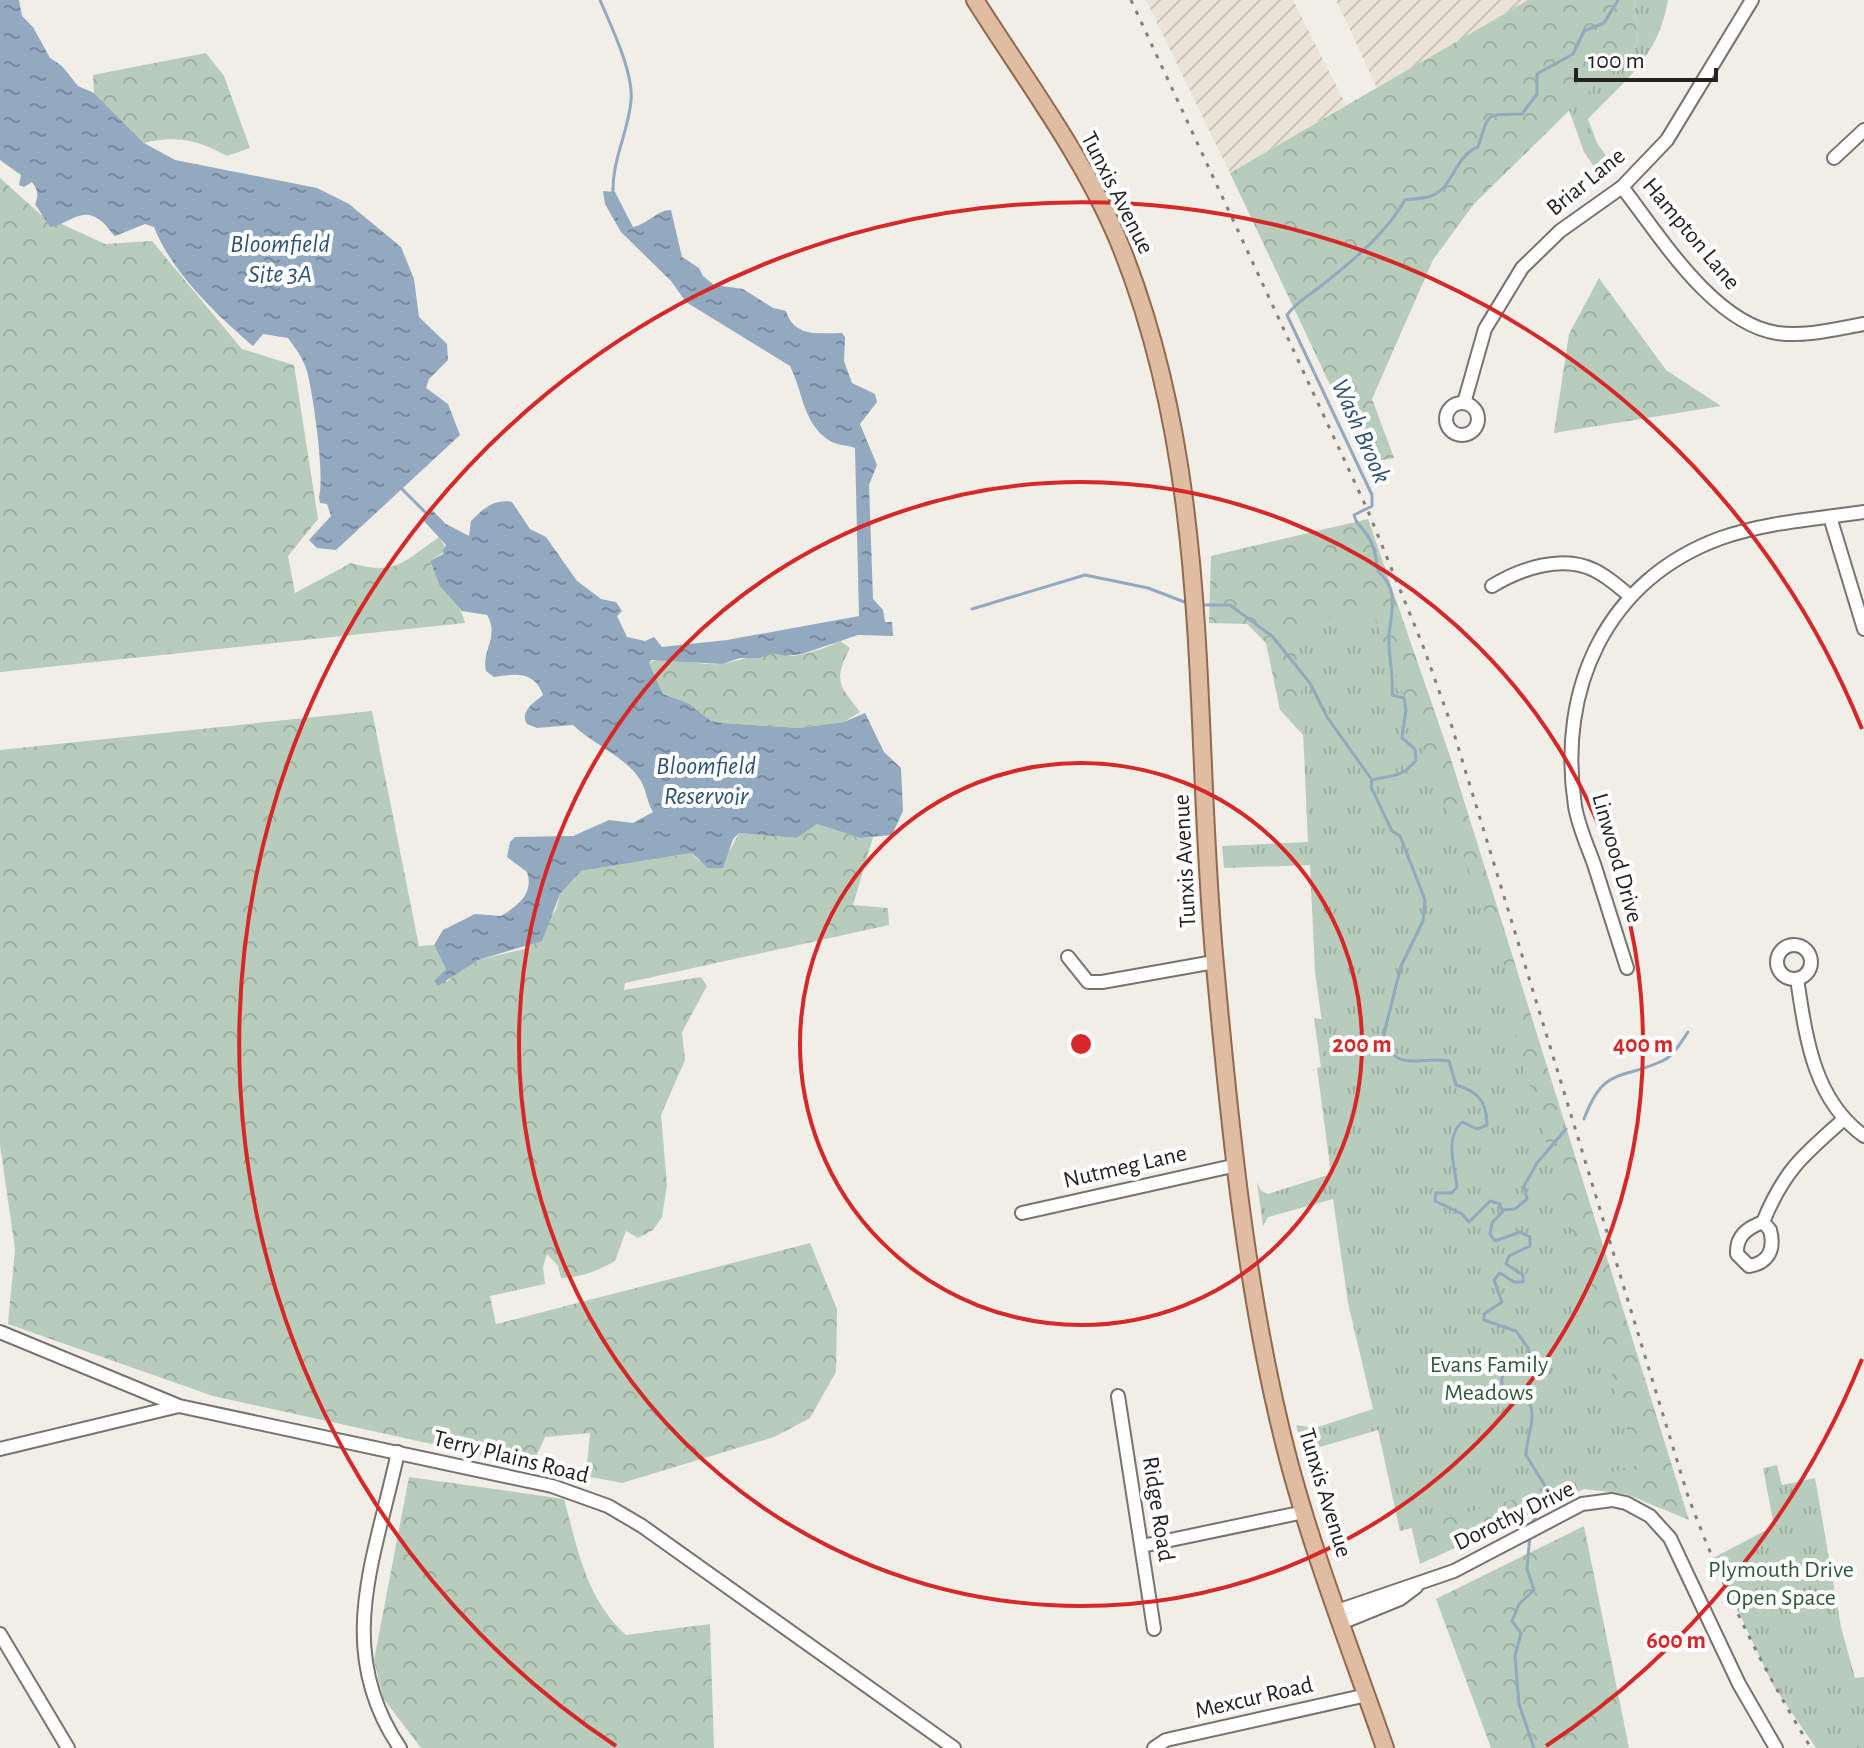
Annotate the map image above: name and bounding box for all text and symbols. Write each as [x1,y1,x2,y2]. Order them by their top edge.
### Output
scale bar [1576,32,1716,82]
text: 100 m [1588,49,1645,73]
street label: Tunxis Avenue [1076,128,1158,258]
street label: Briar Lane [1542,143,1630,221]
street label: Hampton Lane [1638,174,1744,294]
water label: Bloomfield Site 3A [230,231,331,287]
water label: Wash Brook [1327,375,1395,487]
water label: Bloomfield Reservoir [656,753,757,809]
street label: Linwood Drive [1587,791,1647,925]
street label: Tunxis Avenue [1170,794,1200,928]
centre of rings [1067,1030,1095,1058]
text: 200 m [1332,1033,1392,1057]
text: 400 m [1613,1033,1673,1057]
street label: Nutmeg Lane [1061,1141,1189,1193]
park label: Evans Family Meadows [1430,1353,1548,1405]
street label: Terry Plains Road [431,1426,591,1488]
street label: Tunxis Avenue [1294,1426,1356,1560]
street label: Ridge Road [1138,1455,1178,1563]
street label: Dorothy Drive [1450,1477,1578,1555]
park label: Plymouth Drive Open Space [1708,1558,1854,1610]
text: 600 m [1646,1629,1706,1653]
street label: Mexcur Road [1193,1673,1315,1723]

